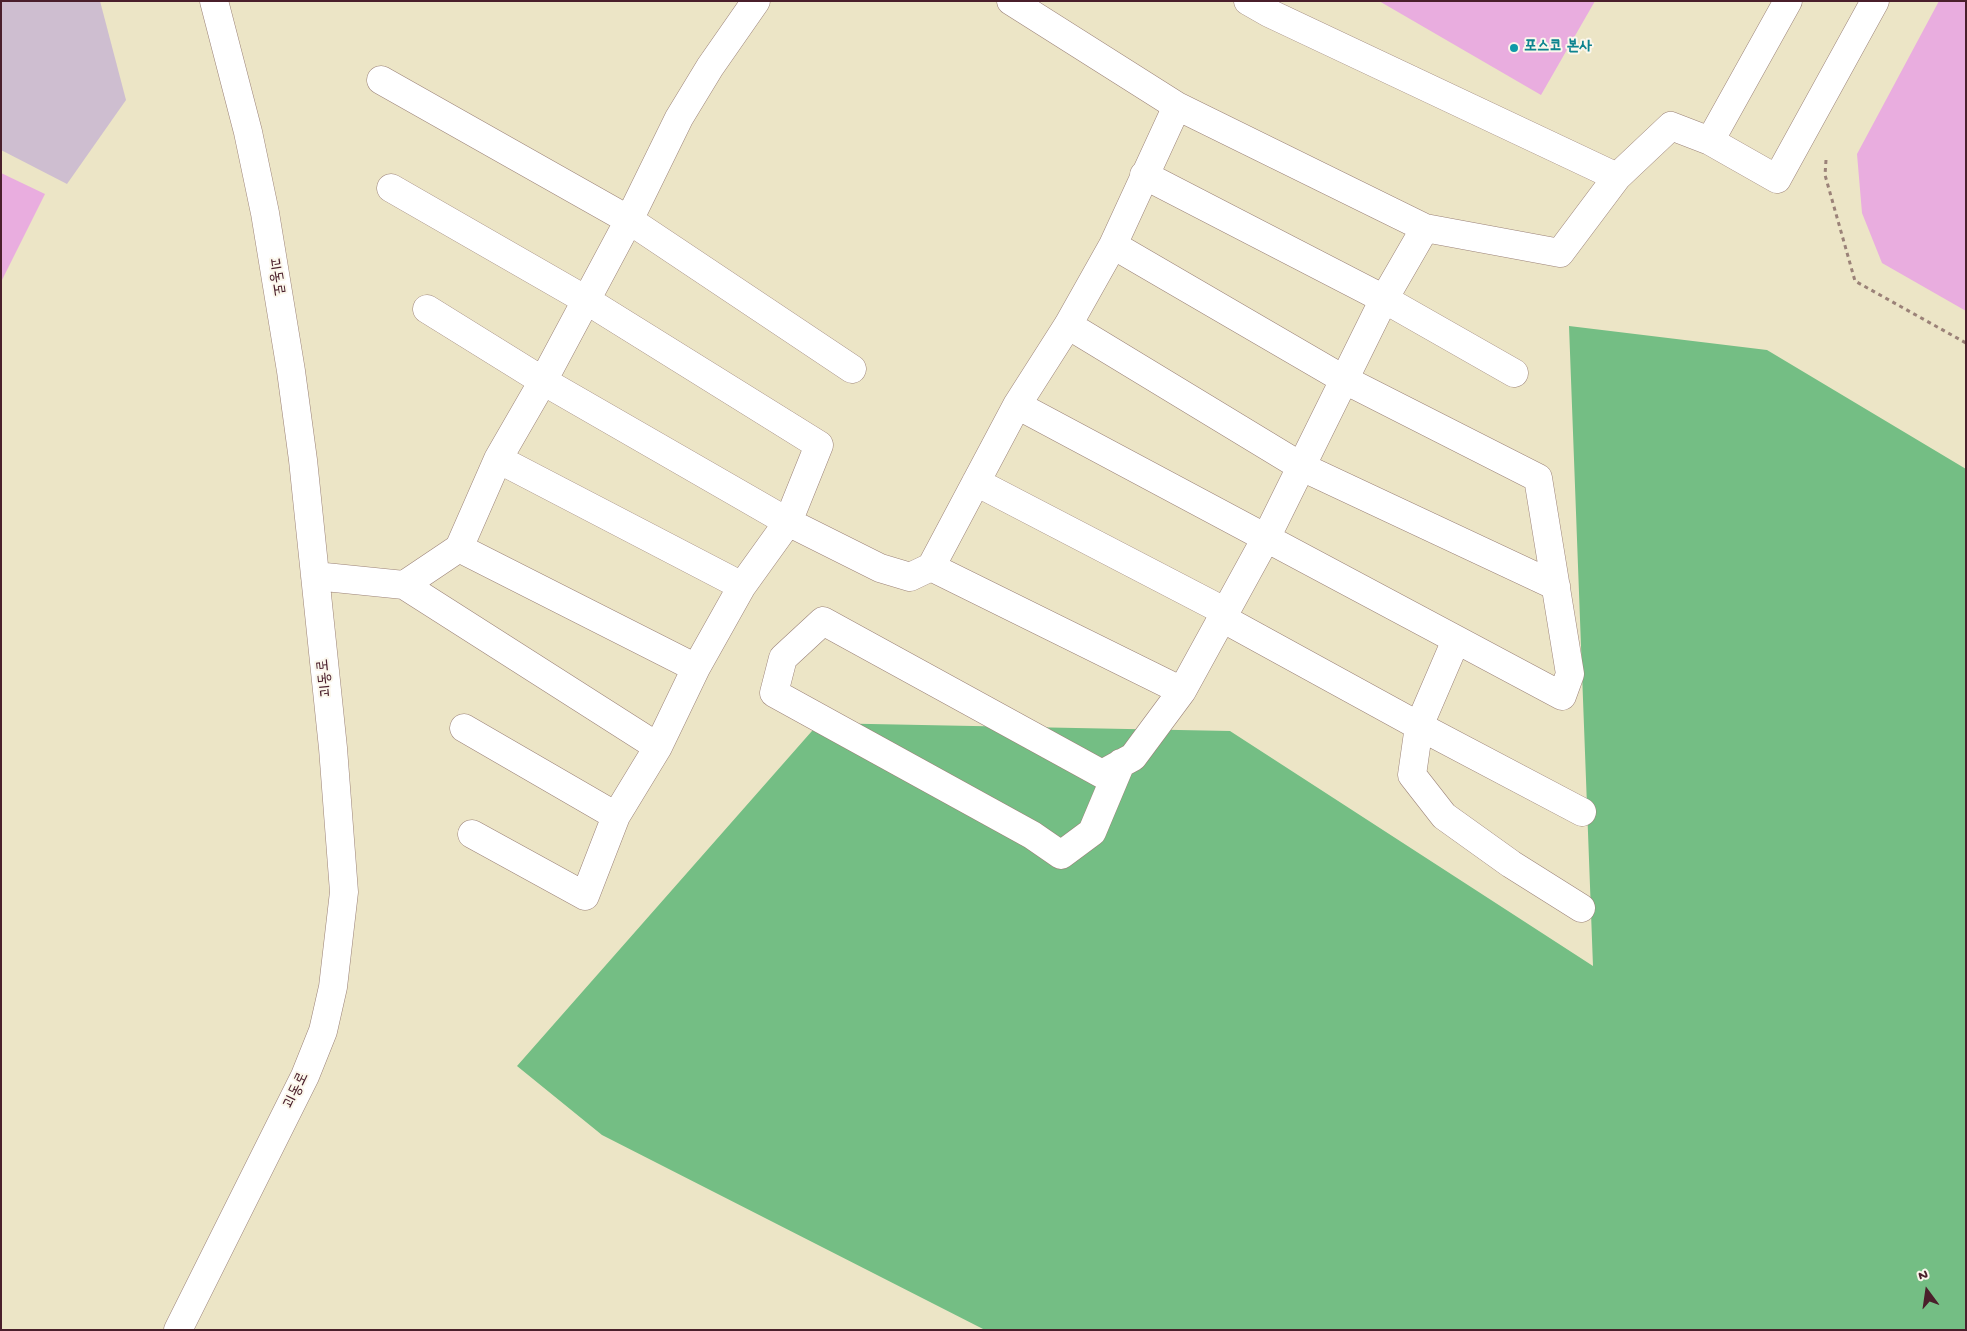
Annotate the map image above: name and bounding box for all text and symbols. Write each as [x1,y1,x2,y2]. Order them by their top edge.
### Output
place label: 포스코 본사 [1524,38,1592,58]
marker: 포스코 본사 [1508,42,1520,54]
street label: 괴동로 [262,256,288,298]
street label: 괴동로 [314,658,338,698]
street label: 괴동로 [280,1069,314,1113]
north arrow [1902,1266,1952,1316]
text: N [1917,1267,1930,1285]

